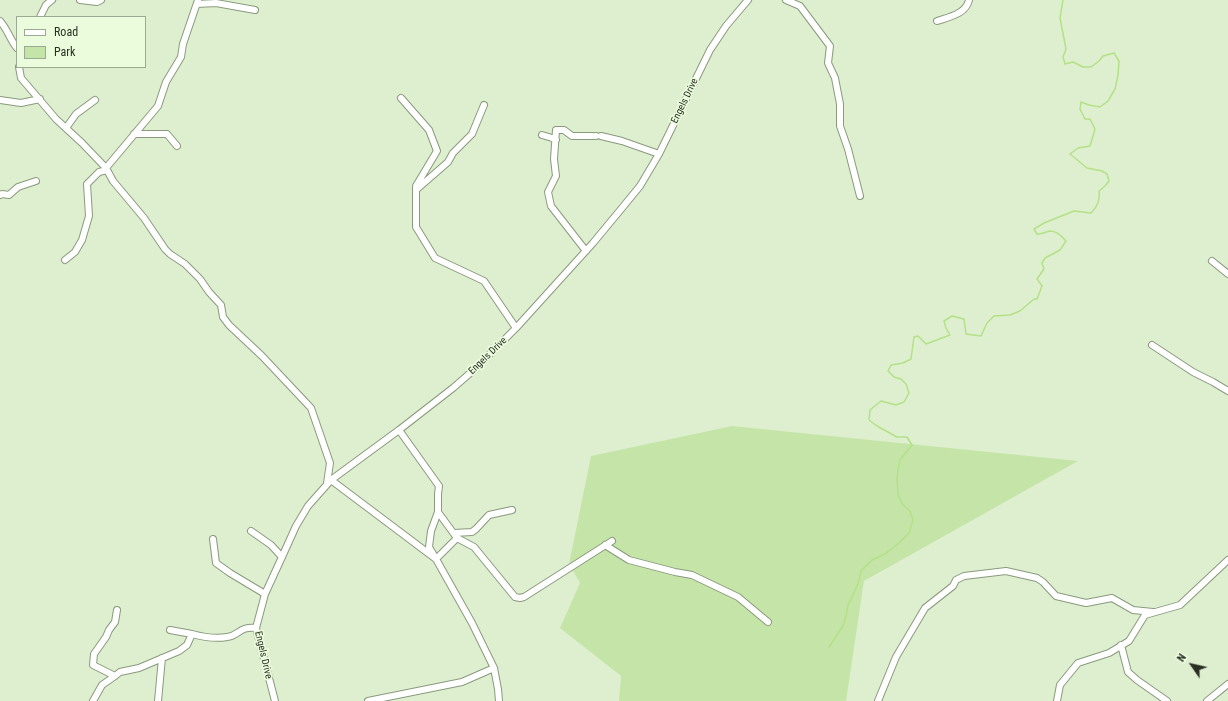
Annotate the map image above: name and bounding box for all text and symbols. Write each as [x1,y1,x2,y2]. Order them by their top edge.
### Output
legend [16,16,146,68]
text: Road [54,25,78,39]
text: Park [54,45,75,59]
street label: Engels Drive [669,77,701,125]
street label: Engels Drive [466,335,510,377]
street label: Engels Drive [252,630,274,680]
north arrow [1172,645,1212,685]
text: N [1174,652,1189,664]

